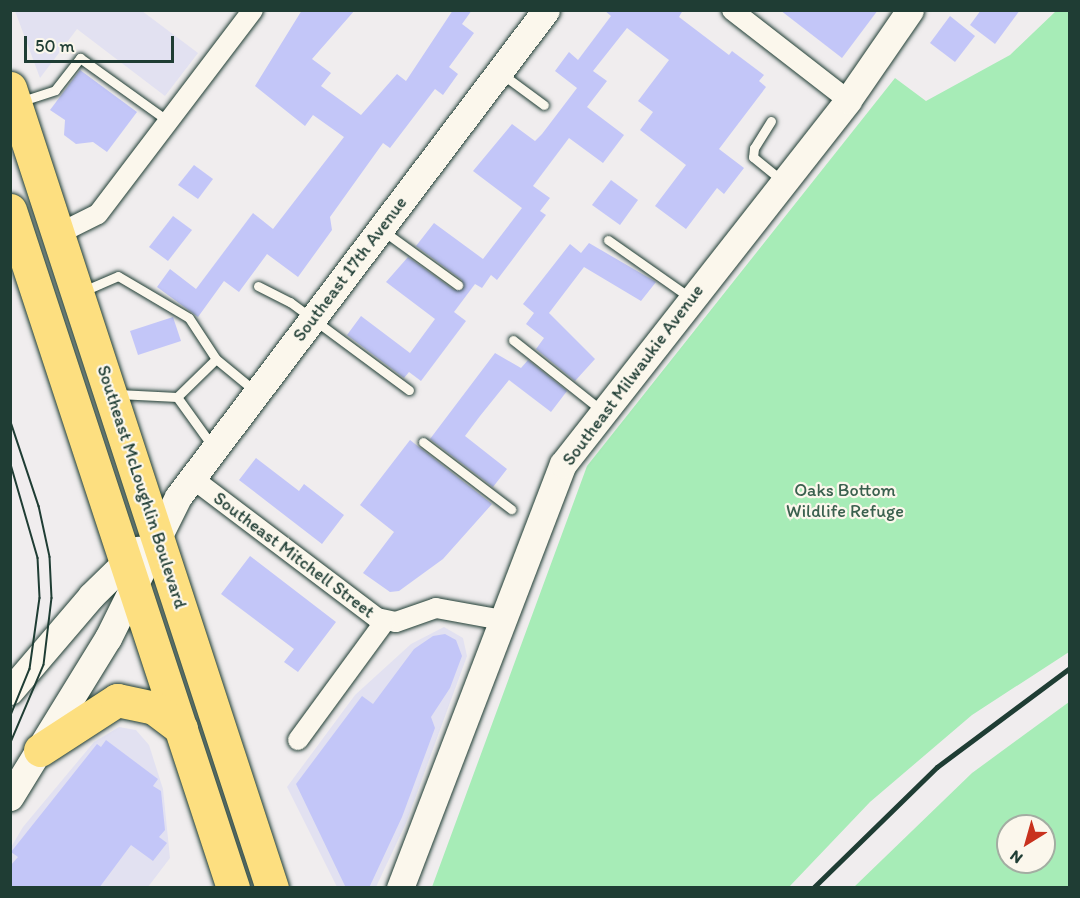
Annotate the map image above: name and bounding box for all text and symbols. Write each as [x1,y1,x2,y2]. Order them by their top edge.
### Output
scale bar [27,24,177,62]
text: 50 m [35,35,75,57]
street label: Southeast 17th Avenue [289,192,411,346]
street label: Southeast Milwaukie Avenue [558,281,708,469]
street label: Southeast McLoughlin Boulevard [92,363,192,611]
park label: Oaks Bottom Wildlife Refuge [786,480,904,522]
street label: Southeast Mitchell Street [209,487,379,623]
north arrow [996,814,1056,874]
text: N [1006,846,1026,868]

